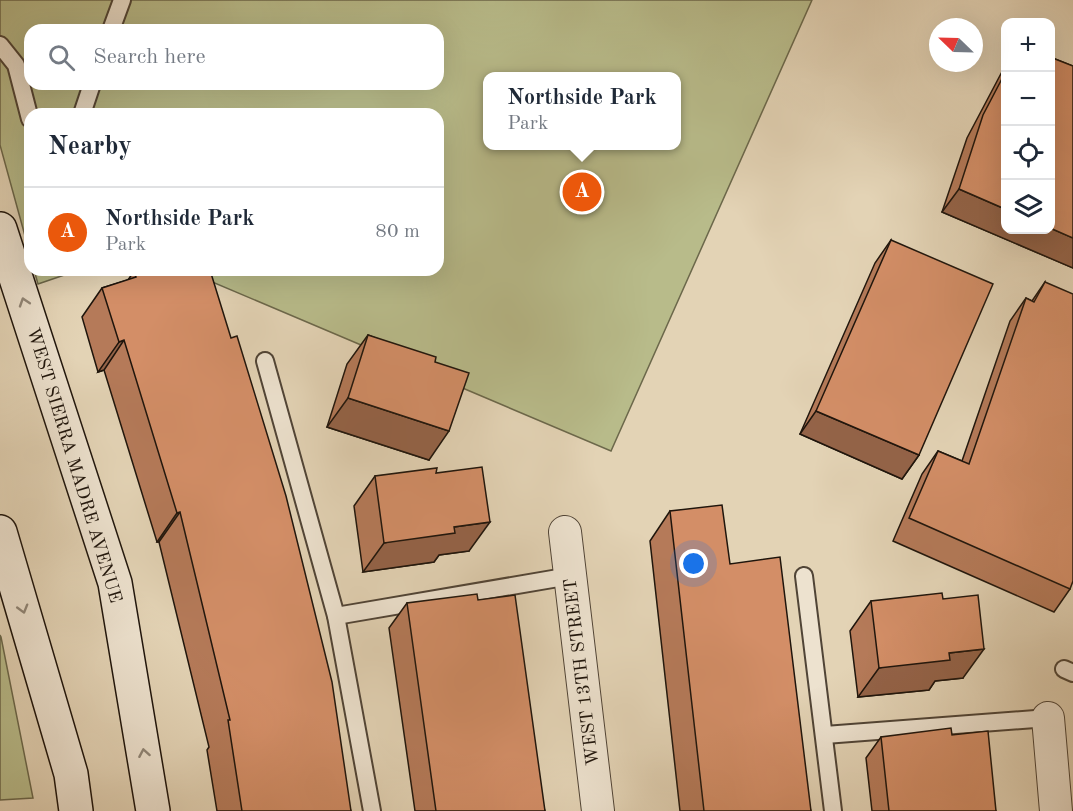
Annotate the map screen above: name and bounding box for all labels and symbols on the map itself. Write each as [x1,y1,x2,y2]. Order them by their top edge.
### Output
north arrow [929,18,983,72]
pin: A [562,170,602,214]
one-way arrow [18,297,31,308]
street label: WEST SIERRA MADRE AVENUE [24,326,125,605]
your location [679,549,708,578]
street label: WEST 13TH STREET [562,577,602,766]
one-way arrow [16,603,28,614]
one-way arrow [138,749,151,759]

